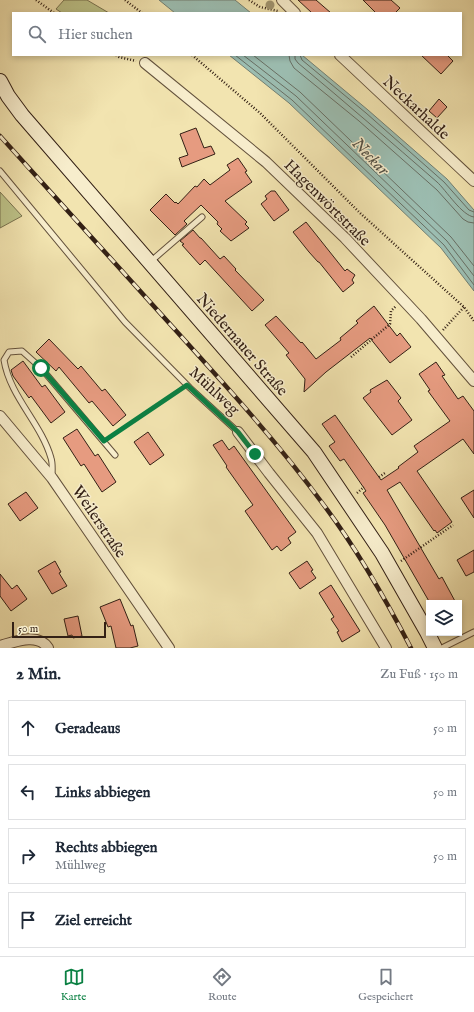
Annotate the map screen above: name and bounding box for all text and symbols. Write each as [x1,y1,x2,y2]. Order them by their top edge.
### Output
search box [12,12,462,56]
icon: search [26,23,48,45]
text: Hier suchen [58,25,133,44]
street label: Neckarhalde [378,72,453,145]
water label: Neckar [347,134,394,181]
street label: Hagenwörtstraße [279,156,374,251]
street label: Niedernauer Straße [191,290,292,401]
route start [32,359,50,377]
street label: Mühlweg [184,363,243,420]
route end [246,445,264,463]
street label: Weilerstraße [67,482,130,562]
map controls [426,600,462,636]
button: layers [426,600,462,636]
scale bar [12,620,106,639]
text: 50 m [18,622,38,636]
text: 2 Min. [16,664,61,685]
text: Zu Fuß · 150 m [380,666,458,683]
icon: ahead [17,717,39,739]
text: Geradeaus [55,719,120,738]
text: 50 m [433,720,457,737]
icon: left [17,781,39,803]
text: Links abbiegen [55,783,151,802]
text: 50 m [433,784,457,801]
text: Rechts abbiegen [55,838,158,857]
icon: right [17,845,39,867]
text: 50 m [433,848,457,865]
text: Mühlweg [55,857,106,874]
icon: arrive [17,909,39,931]
text: Ziel erreicht [55,911,132,930]
tab: Karte [61,966,86,1004]
tab: Route [208,966,237,1004]
tab: Gespeichert [358,966,413,1004]

